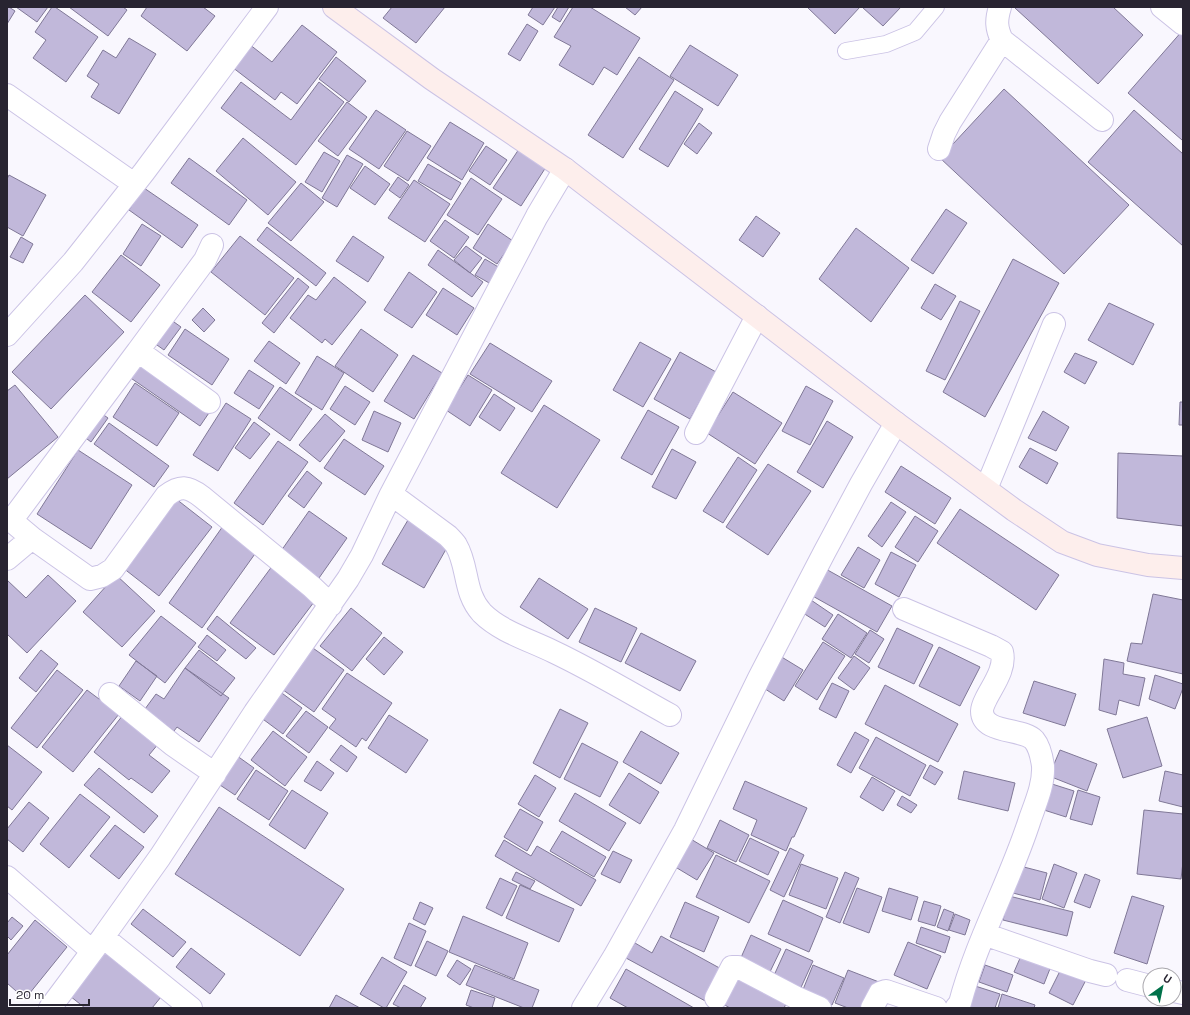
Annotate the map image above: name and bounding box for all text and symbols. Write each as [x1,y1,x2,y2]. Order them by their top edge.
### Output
north arrow [1142,967,1182,1007]
text: U [1161,971,1174,987]
scale bar [10,981,89,1007]
text: 20 m [16,987,44,1003]

